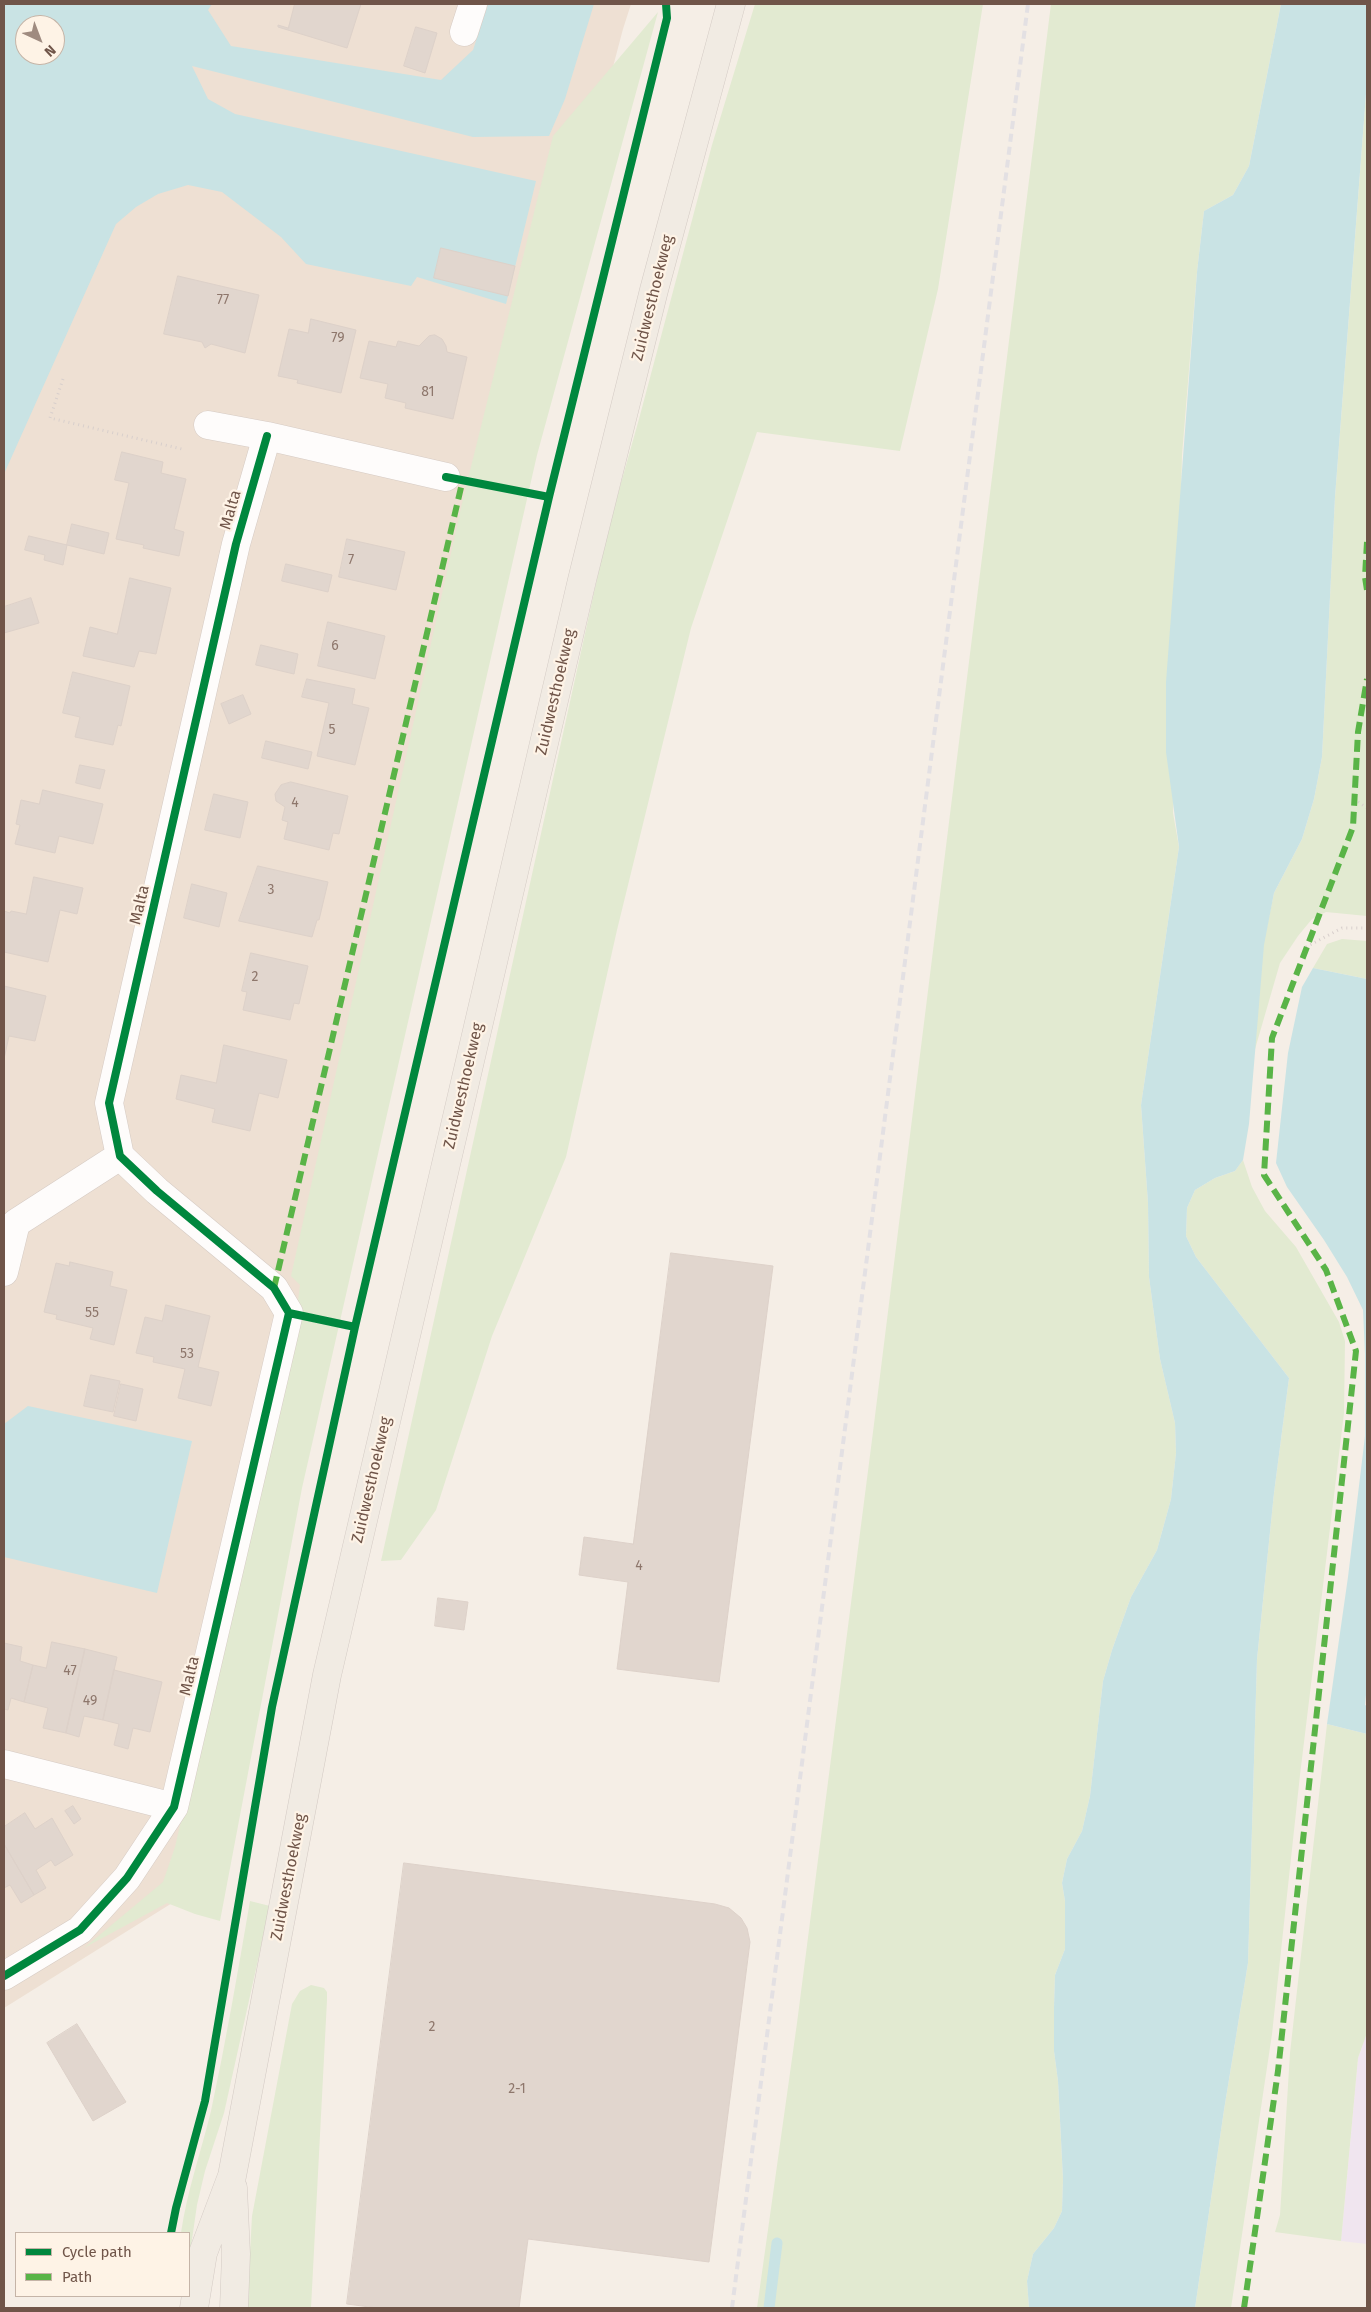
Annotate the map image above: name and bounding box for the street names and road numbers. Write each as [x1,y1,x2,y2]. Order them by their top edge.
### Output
street label: Zuidwesthoekweg [628,233,678,363]
street label: Malta [216,488,246,532]
street label: Zuidwesthoekweg [532,627,580,757]
street label: Malta [126,883,154,927]
street label: Zuidwesthoekweg [440,1021,488,1151]
street label: Zuidwesthoekweg [348,1415,396,1545]
street label: Malta [176,1654,204,1698]
street label: Zuidwesthoekweg [267,1812,311,1942]

